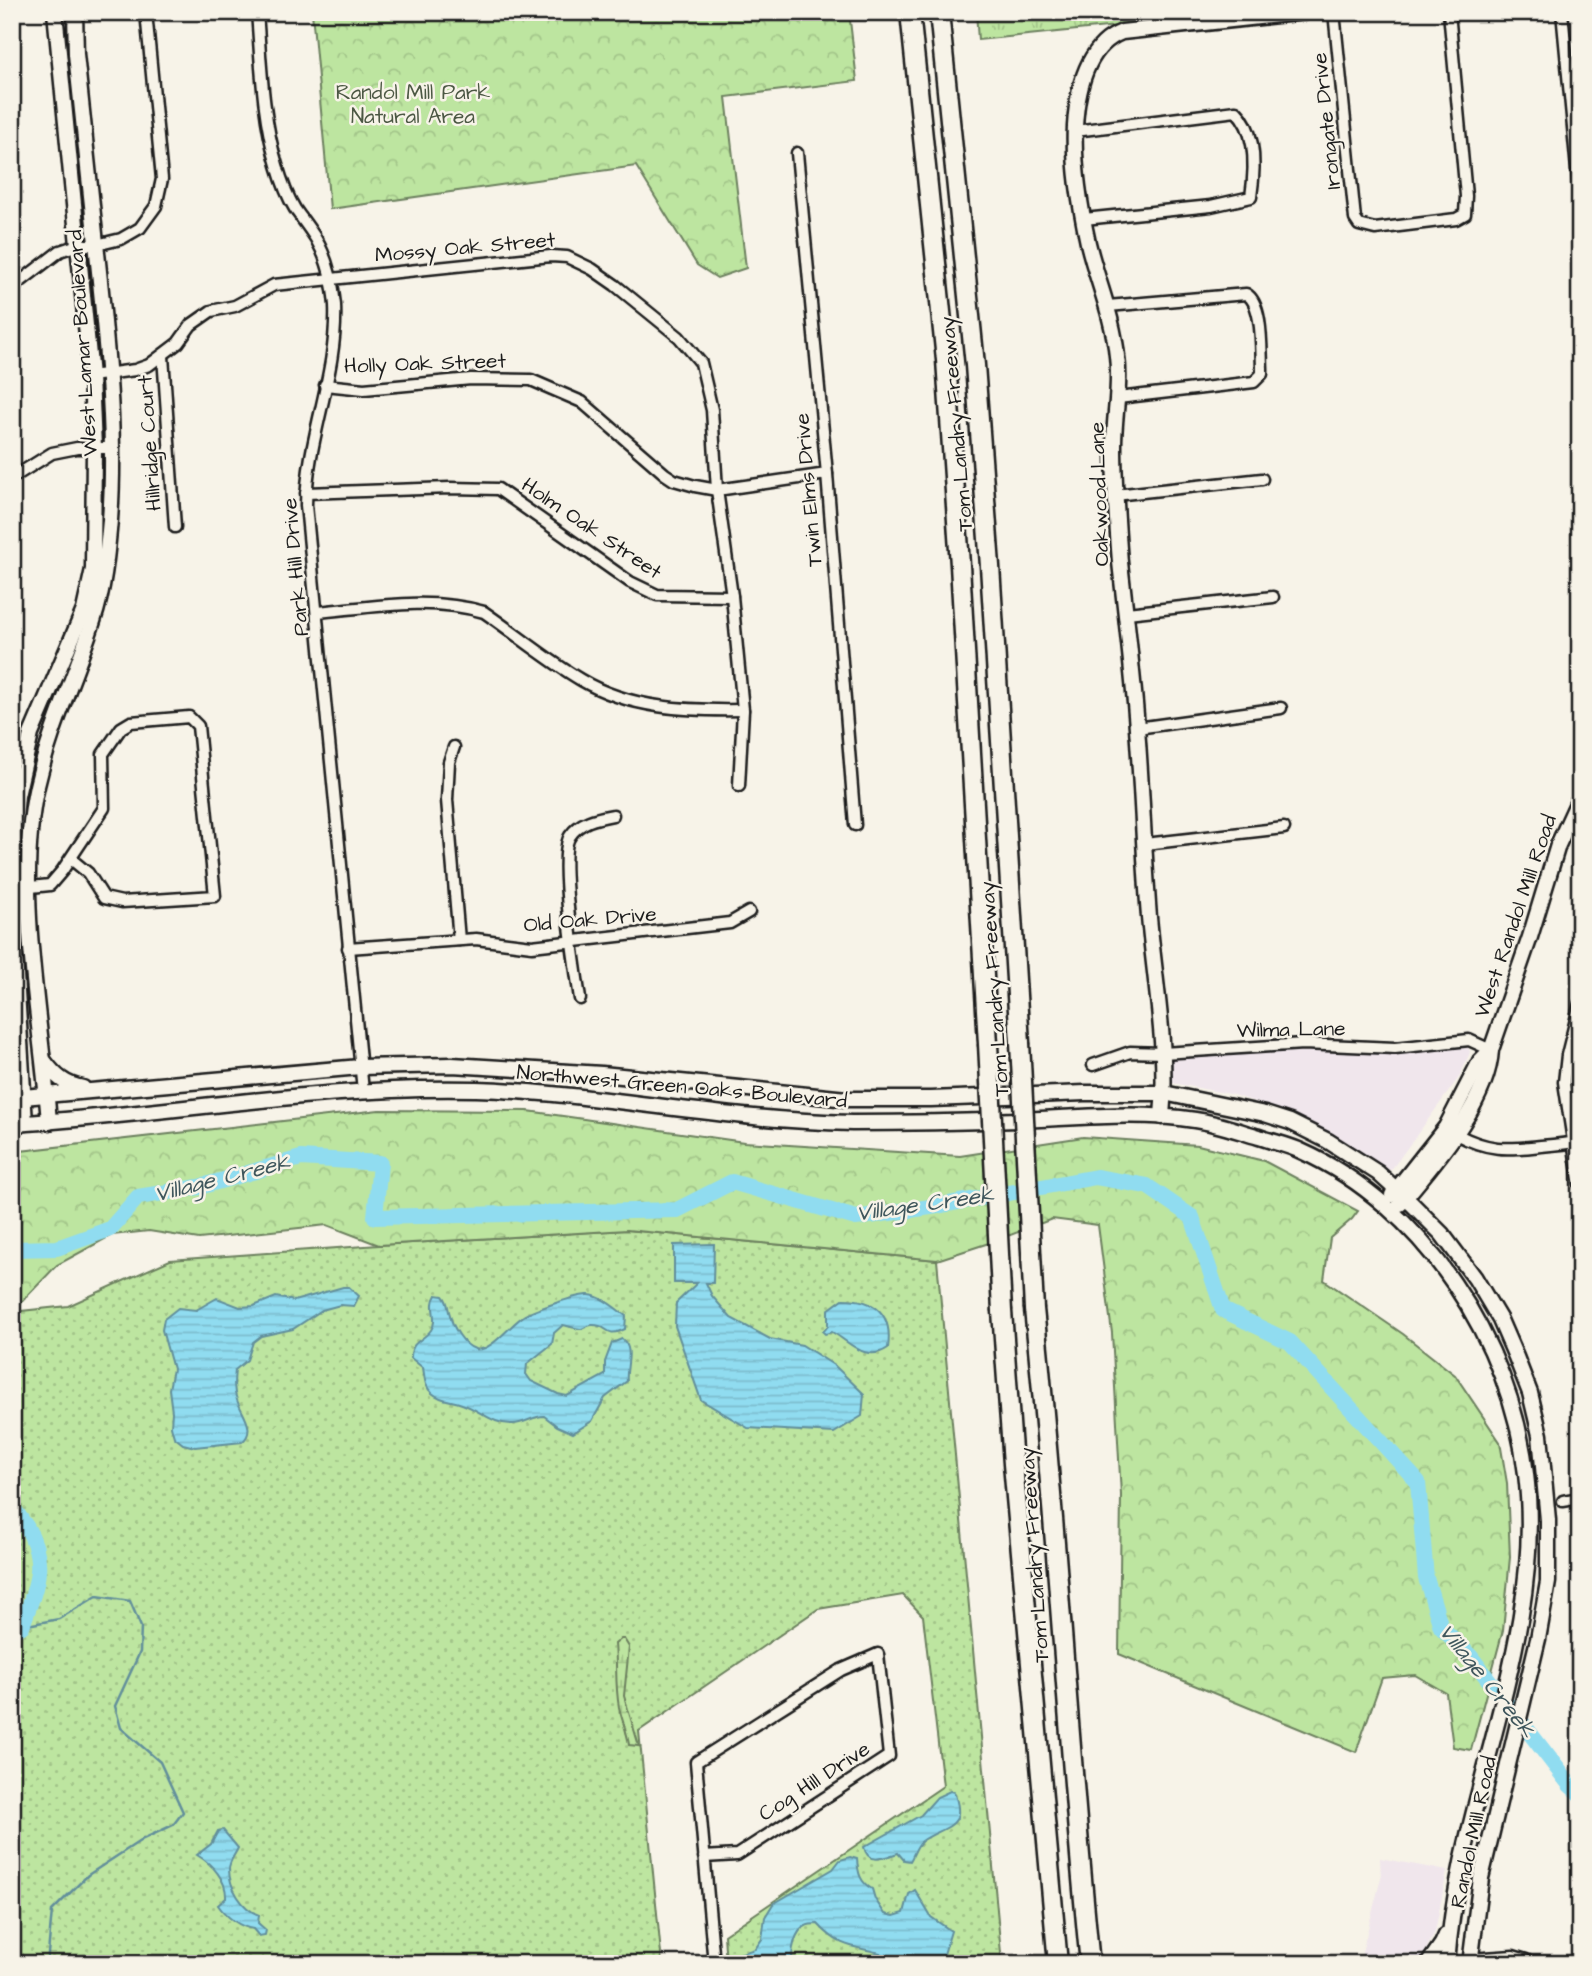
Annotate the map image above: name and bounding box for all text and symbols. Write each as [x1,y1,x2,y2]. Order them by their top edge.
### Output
street label: Irongate Drive [1305,51,1350,191]
park label: Randol Mill Park Natural Area [336,78,490,131]
street label: Mossy Oak Street [374,225,557,272]
street label: West Lamar Boulevard [60,229,105,457]
street label: Tom Landry Freeway [933,315,982,533]
street label: Holly Oak Street [344,346,507,383]
street label: Hillridge Court [130,373,171,512]
street label: Twin Elms Drive [787,412,830,568]
street label: Oakwood Lane [1082,421,1117,567]
street label: Holm Oak Street [516,471,668,586]
street label: Park Hill Drive [275,497,316,637]
street label: West Randol Mill Road [1467,811,1564,1021]
street label: Tom Landry Freeway [972,880,1018,1098]
street label: Old Oak Drive [522,899,658,940]
street label: Wilma Lane [1236,1014,1346,1045]
street label: Northwest Green Oaks Boulevard [516,1058,849,1115]
water label: Village Creek [151,1146,294,1211]
water label: Village Creek [854,1178,997,1230]
street label: Tom Landry Freeway [1012,1446,1058,1664]
water label: Village Creek [1430,1617,1544,1746]
street label: Cog Hill Drive [753,1735,877,1830]
street label: Randol Mill Road [1443,1753,1504,1911]

